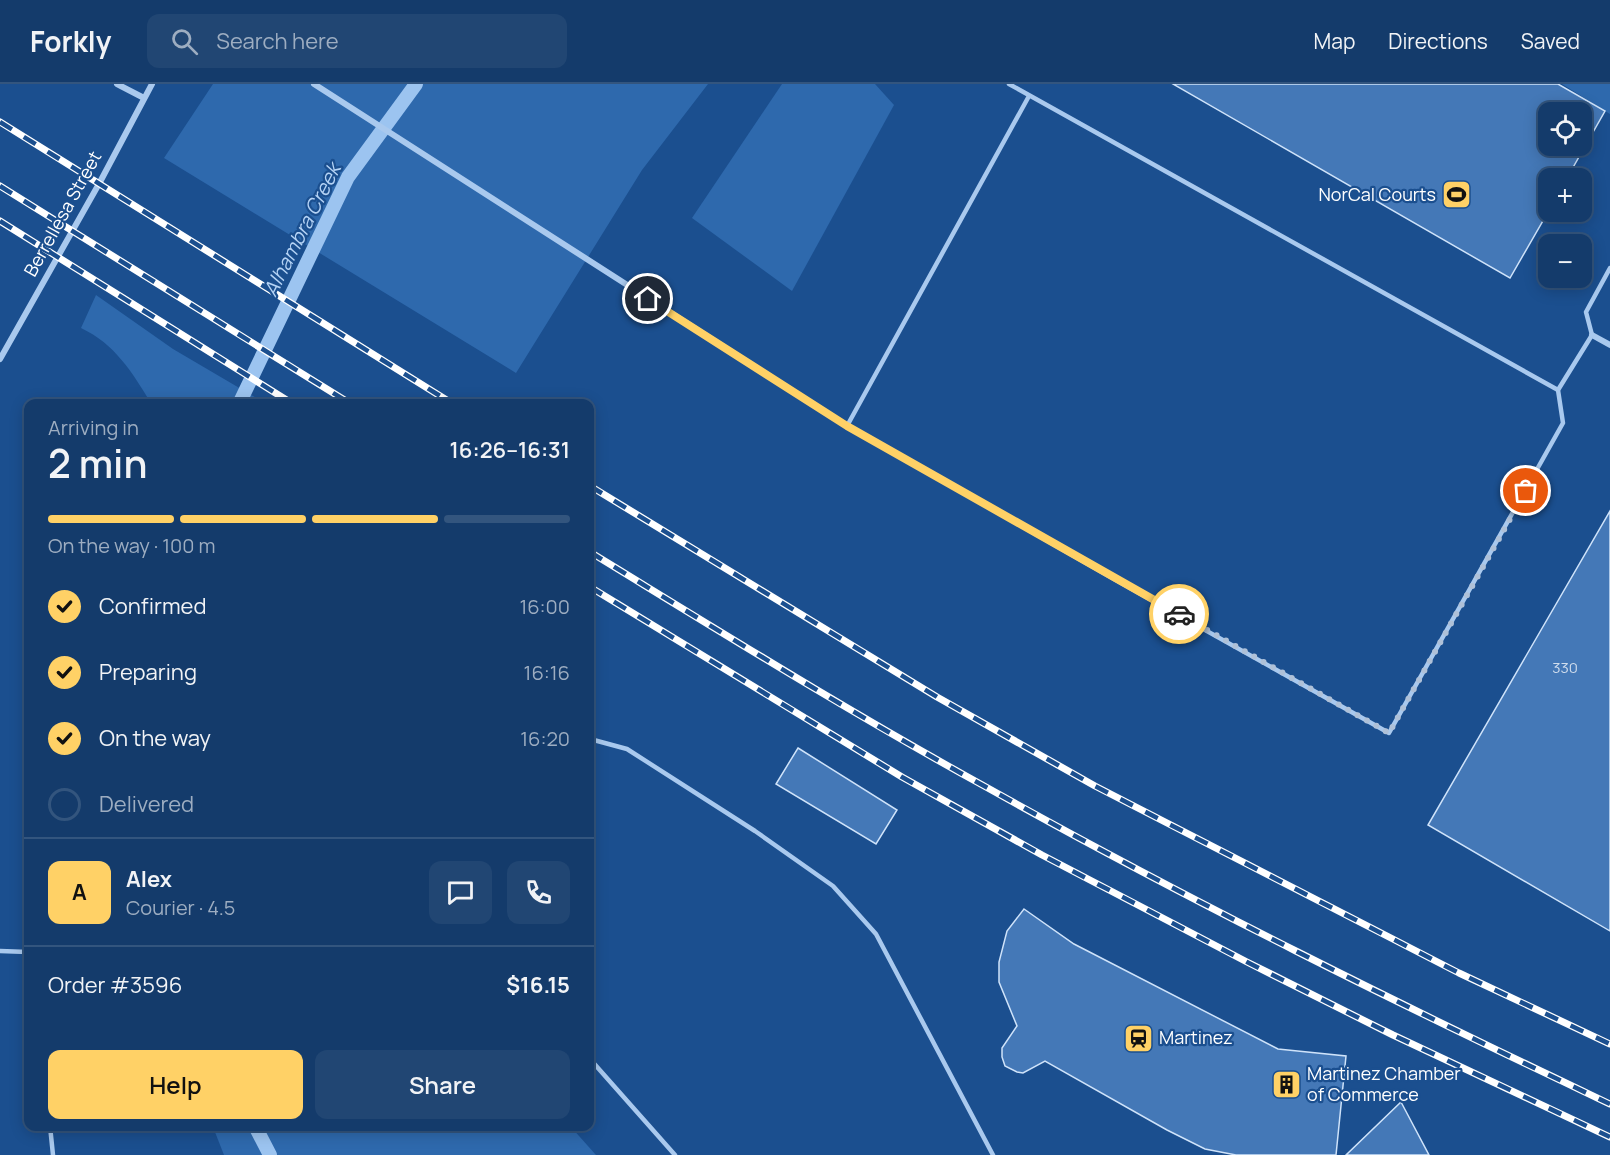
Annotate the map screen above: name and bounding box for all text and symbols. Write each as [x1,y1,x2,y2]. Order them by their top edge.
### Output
search box [147,14,567,68]
text: Forkly [30,22,111,60]
icon: search [168,25,201,58]
text: Search here [216,26,339,56]
text: Map [1314,27,1355,55]
text: Directions [1388,27,1488,55]
text: Saved [1521,27,1580,55]
map controls [1538,102,1592,288]
button: locate [1538,102,1592,156]
street label: Berrellesa Street [18,147,106,280]
water label: Alhambra Creek [256,156,348,301]
button: + [1538,168,1592,222]
sports icon: NorCal Courts [1441,179,1473,211]
place label: NorCal Courts [1318,182,1436,206]
button: − [1538,234,1592,288]
pin [622,273,673,324]
icon: home [631,282,664,315]
text: Arriving in [48,414,139,441]
text: 16:26–16:31 [450,435,570,465]
text: 2 min [48,436,147,490]
pin [1500,465,1551,516]
icon: bag [1509,474,1542,507]
text: On the way · 100 m [48,532,215,559]
courier [1149,584,1209,644]
icon: check [48,590,81,623]
text: Confirmed [99,591,207,621]
text: 16:00 [519,593,570,620]
icon: car [1163,598,1196,631]
icon: check [48,656,81,689]
text: Preparing [99,657,197,687]
house number: 330 [1552,657,1578,678]
text: 16:16 [524,659,570,686]
icon: check [48,722,81,755]
text: On the way [99,723,211,753]
text: 16:20 [520,725,570,752]
text: Delivered [99,789,194,819]
button: chat [429,861,492,924]
button: phone [507,861,570,924]
text: Alex [126,864,172,894]
text: A [72,877,87,907]
text: Courier · 4.5 [126,894,235,921]
text: Order #3596 [48,970,182,1000]
text: $16.15 [506,970,570,1000]
station icon: Martinez [1122,1022,1154,1054]
place label: Martinez [1159,1025,1233,1049]
button: Help [48,1050,303,1119]
button: Share [315,1050,570,1119]
place label: Martinez Chamber of Commerce [1307,1061,1461,1106]
building icon: Martinez Chamber of Commerce [1270,1068,1302,1100]

